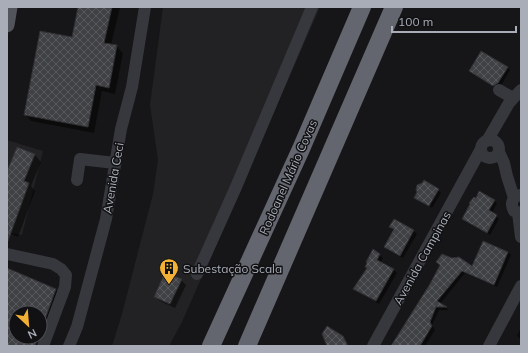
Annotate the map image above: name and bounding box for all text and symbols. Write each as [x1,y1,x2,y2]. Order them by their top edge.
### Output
scale bar [392,8,516,34]
text: 100 m [398,14,433,29]
street label: Rodoanel Mário Covas [256,117,320,237]
street label: Avenida Ceci [99,141,127,215]
street label: Avenida Campinas [390,209,454,307]
building icon: Subestação Scala [158,257,180,285]
place label: Subestação Scala [183,261,282,276]
north arrow [8,305,48,345]
text: N [26,326,39,342]

